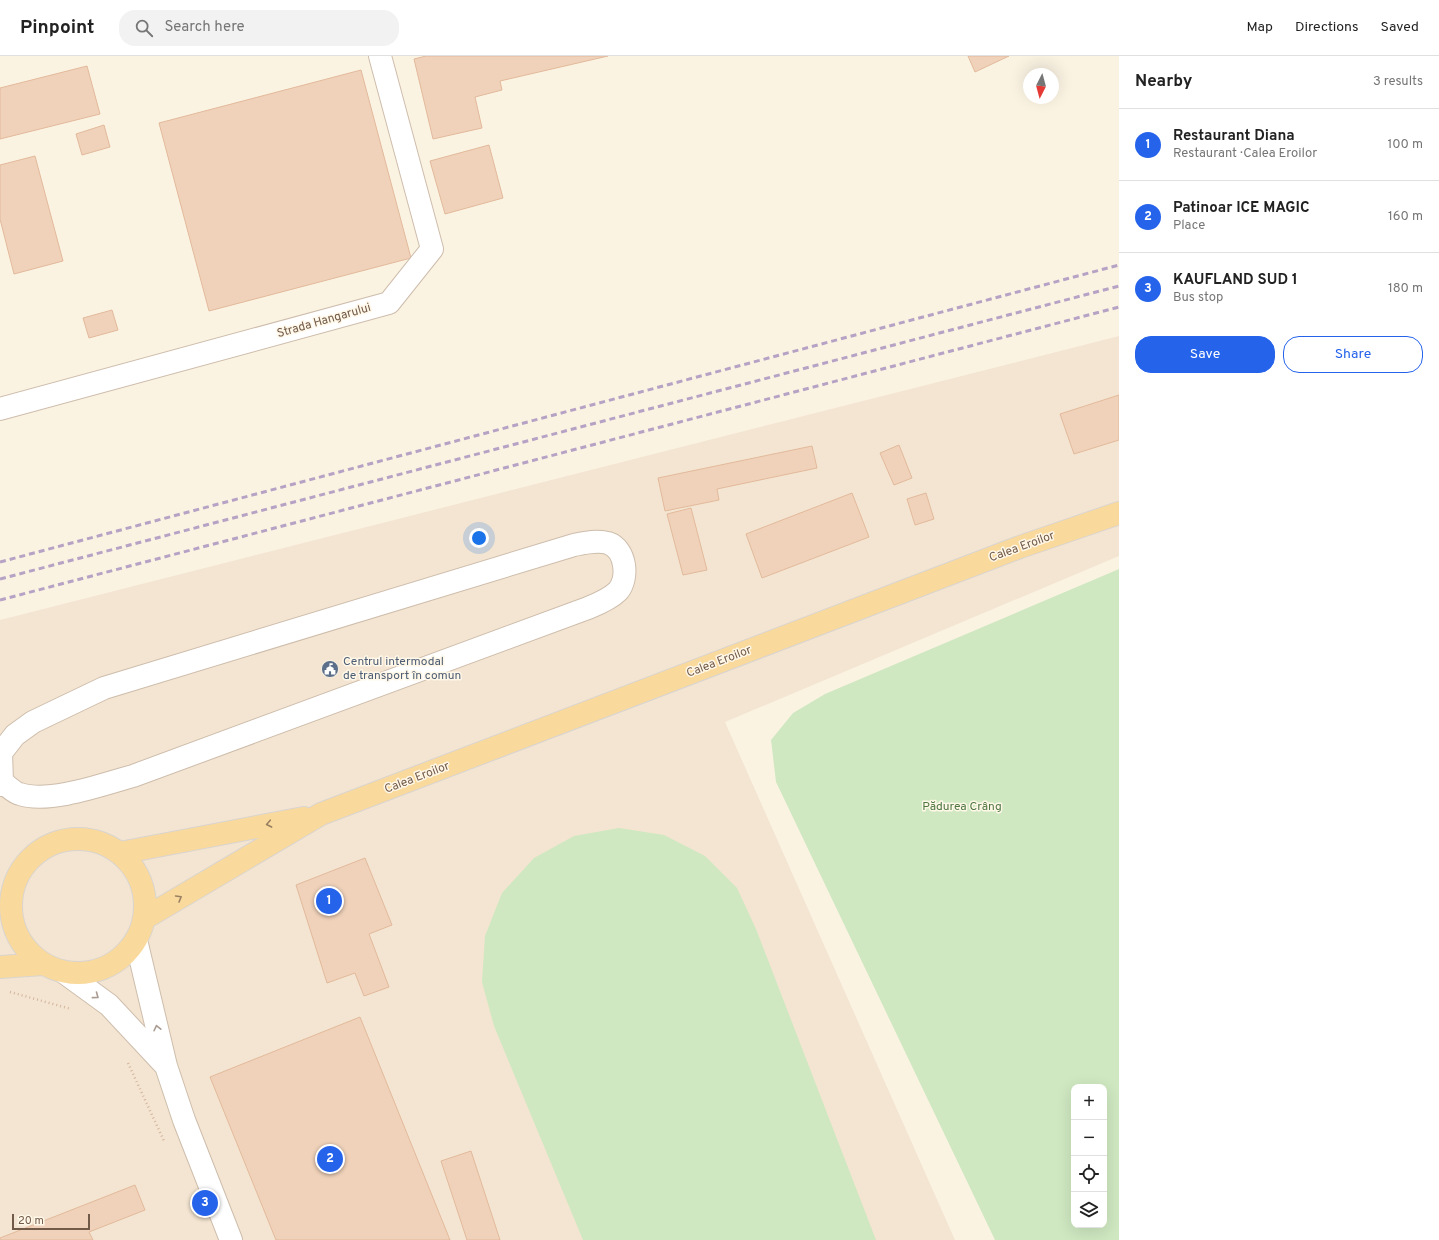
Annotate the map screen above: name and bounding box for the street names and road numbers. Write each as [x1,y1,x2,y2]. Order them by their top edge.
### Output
street label: Strada Hangarului [275,300,373,342]
street label: Calea Eroilor [987,528,1057,566]
street label: Calea Eroilor [684,642,754,682]
street label: Calea Eroilor [382,758,452,798]

